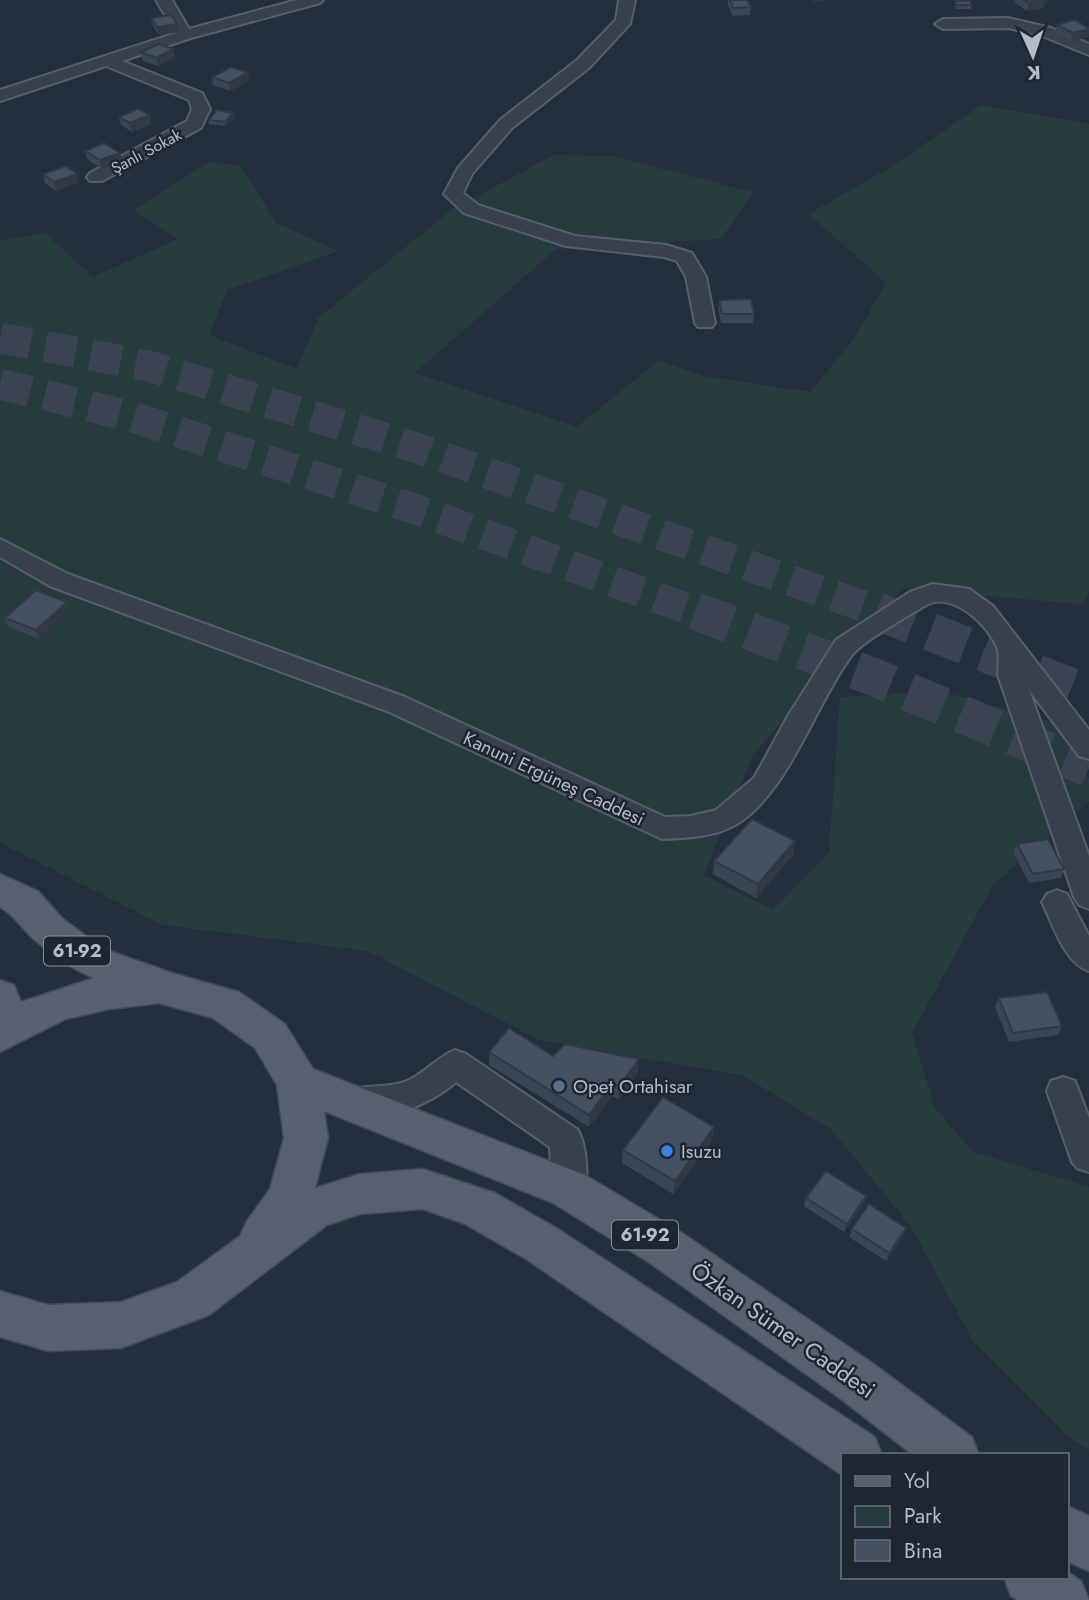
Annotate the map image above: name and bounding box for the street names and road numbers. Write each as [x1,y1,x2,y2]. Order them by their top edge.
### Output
street label: Şanlı Sokak [107,123,186,180]
street label: Kanuni Ergüneş Caddesi [459,725,649,832]
road number: 61-92 [44,936,110,966]
road number: 61-92 [612,1220,678,1250]
street label: Özkan Sümer Caddesi [684,1253,882,1407]

